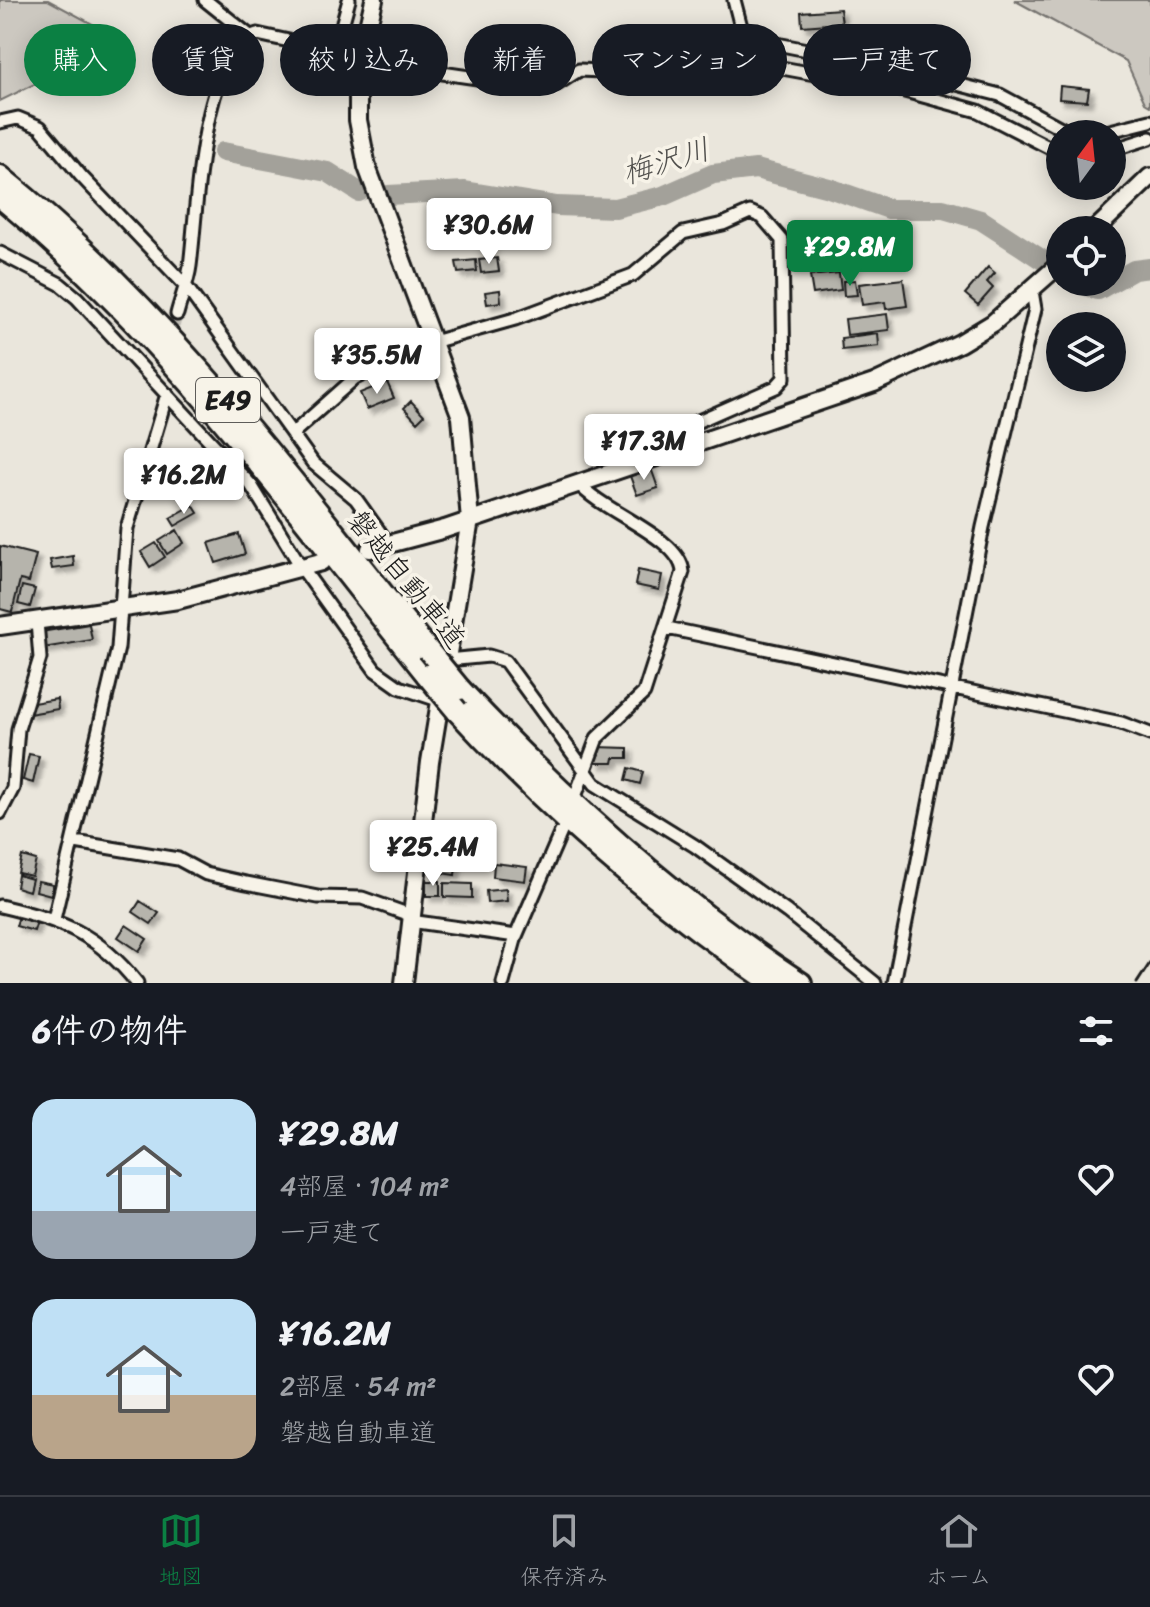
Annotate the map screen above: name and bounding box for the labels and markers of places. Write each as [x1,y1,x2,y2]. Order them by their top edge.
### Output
pin: ¥30.6M [424,198,554,266]
pin: ¥29.8M [785,220,915,288]
pin: ¥35.5M [312,328,442,396]
pin: ¥17.3M [579,414,709,482]
pin: ¥16.2M [119,448,249,516]
pin: ¥25.4M [368,820,498,888]

